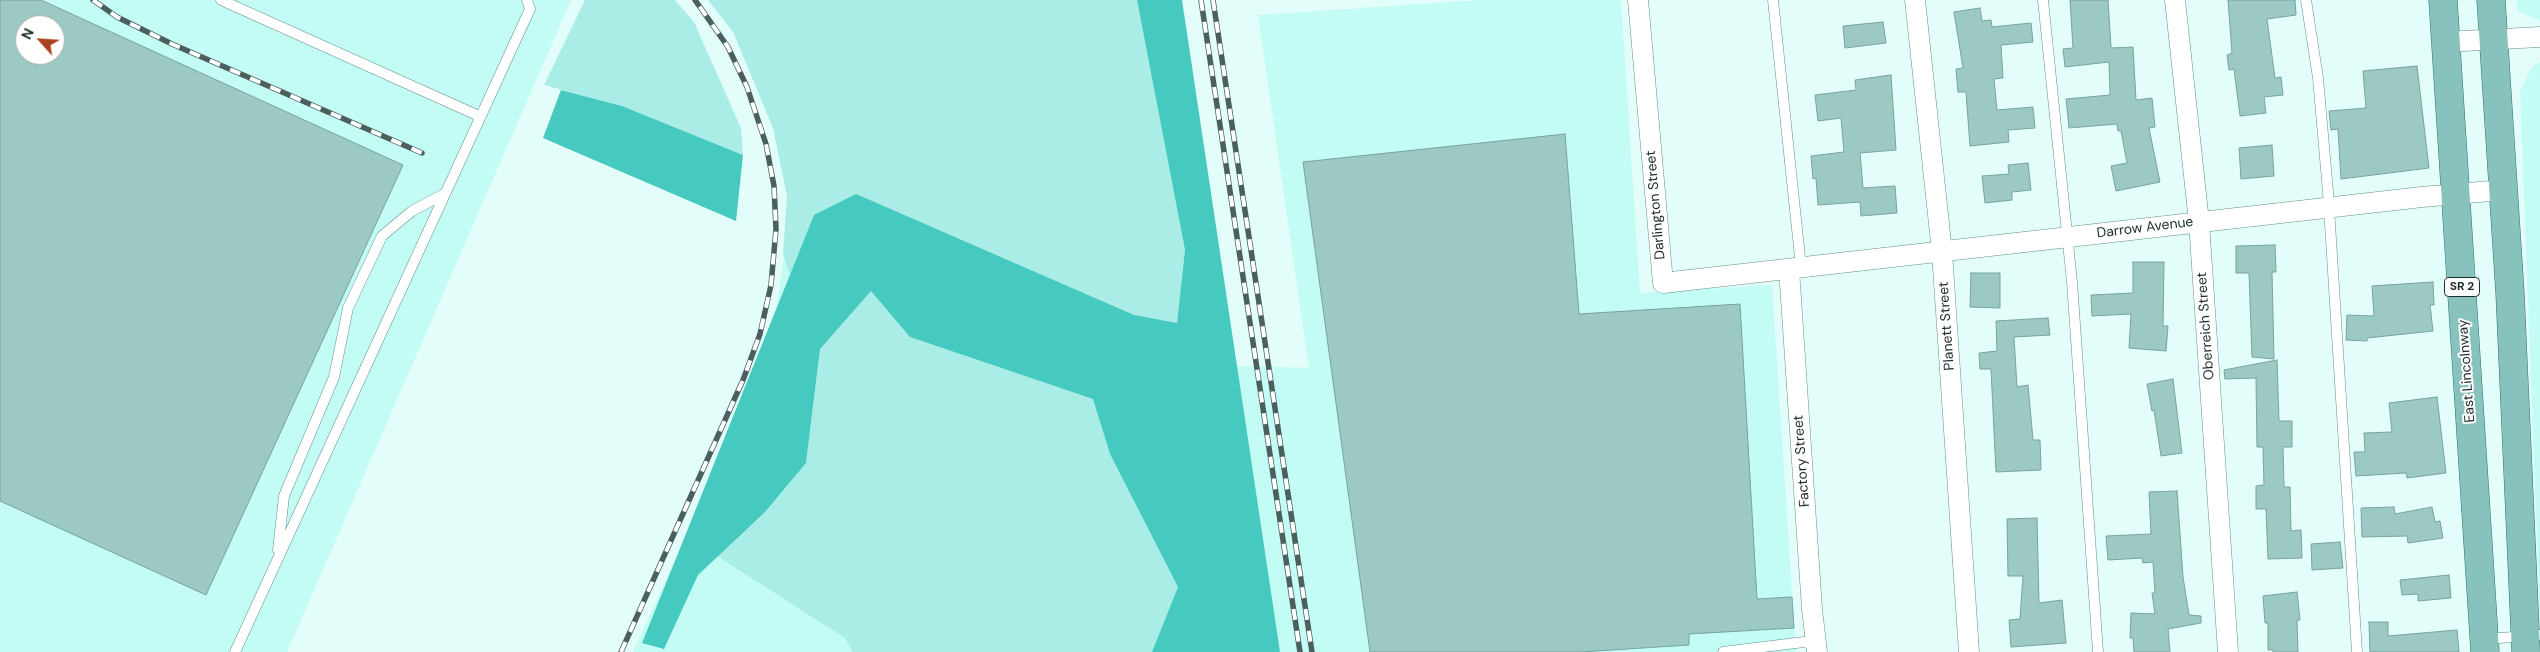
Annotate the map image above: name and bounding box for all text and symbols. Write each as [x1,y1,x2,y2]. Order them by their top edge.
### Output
north arrow [15,15,65,65]
text: N [17,25,38,42]
street label: Darlington Street [1643,150,1669,260]
street label: Darrow Avenue [2096,214,2194,242]
street label: Oberreich Street [2194,271,2218,381]
road number: SR 2 [2444,278,2480,296]
street label: Planett Street [1936,281,1958,371]
street label: East Lincolnway [2455,319,2479,423]
street label: Factory Street [1790,414,1814,508]

